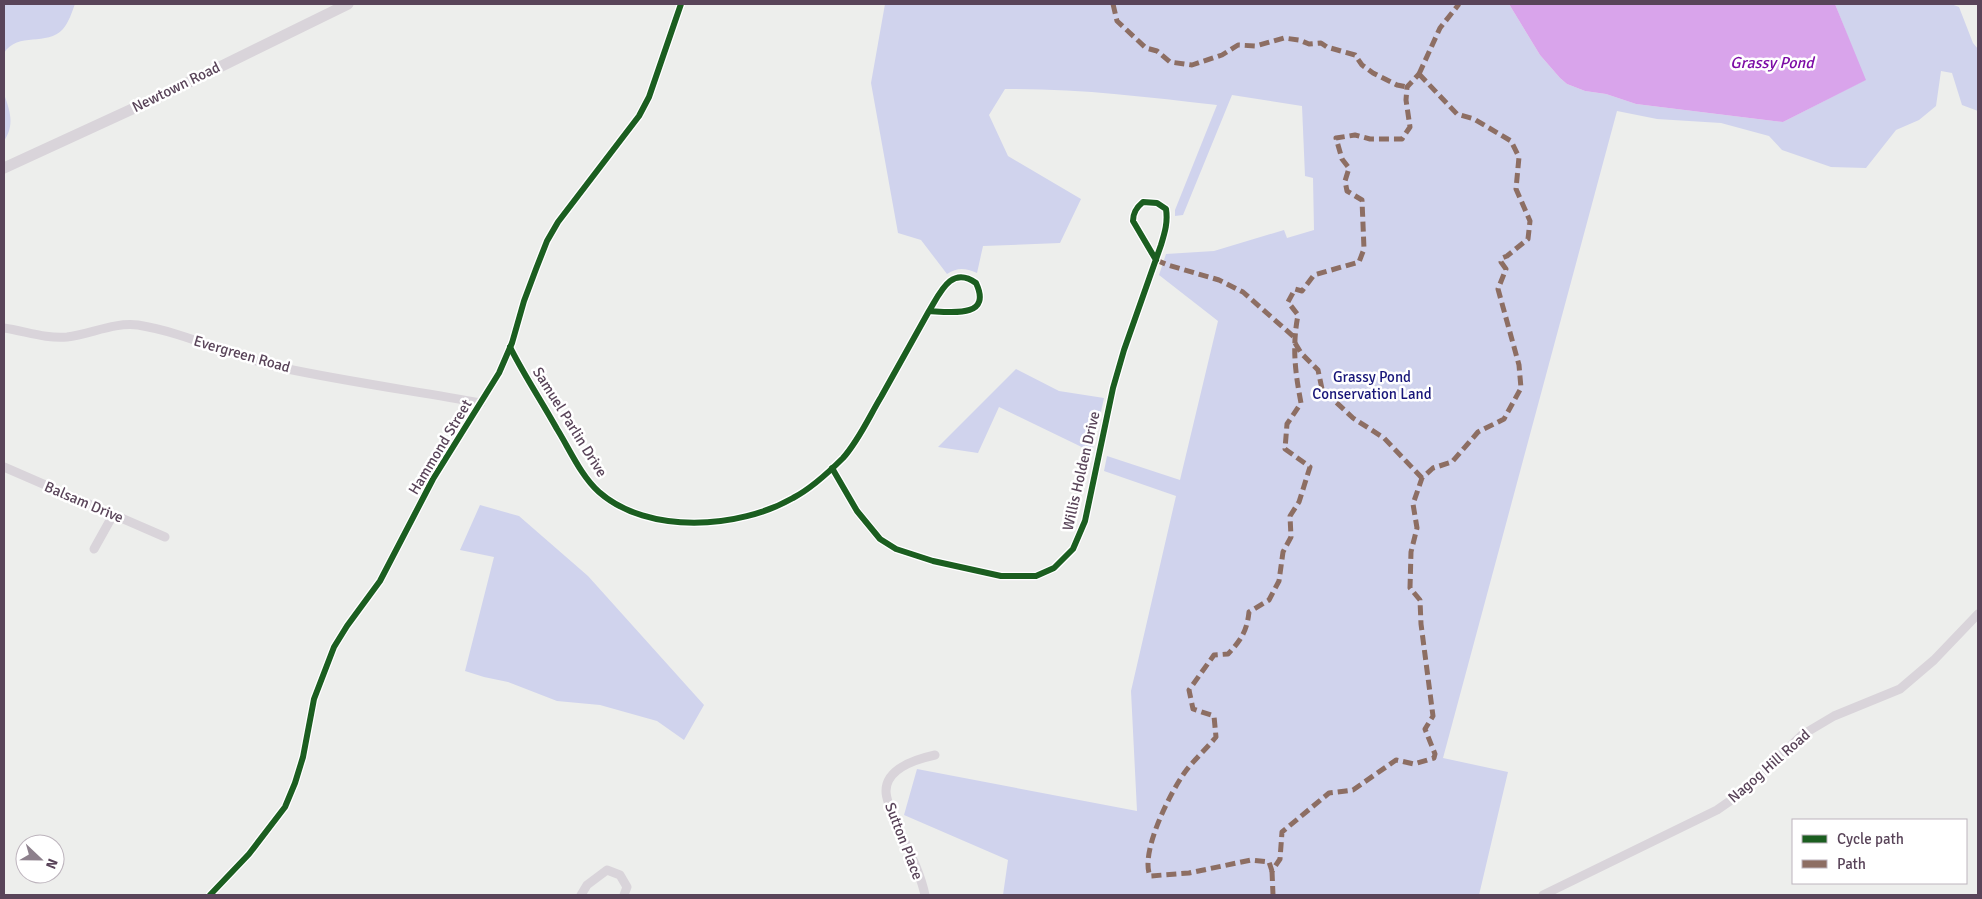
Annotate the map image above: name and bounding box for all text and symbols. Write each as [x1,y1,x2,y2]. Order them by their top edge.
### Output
water label: Grassy Pond [1730,53,1816,73]
street label: Newtown Road [129,58,223,116]
street label: Evergreen Road [192,332,292,376]
street label: Samuel Parlin Drive [529,364,611,480]
park label: Grassy Pond Conservation Land [1312,368,1432,403]
street label: Hammond Street [404,396,476,498]
street label: Willis Holden Drive [1059,410,1103,532]
street label: Balsam Drive [42,477,126,527]
street label: Nagog Hill Road [1724,725,1814,807]
street label: Sutton Place [881,800,927,882]
legend [1792,819,1967,884]
text: Cycle path [1837,830,1904,848]
north arrow [15,834,65,884]
text: Path [1837,855,1866,873]
text: N [42,856,61,871]

